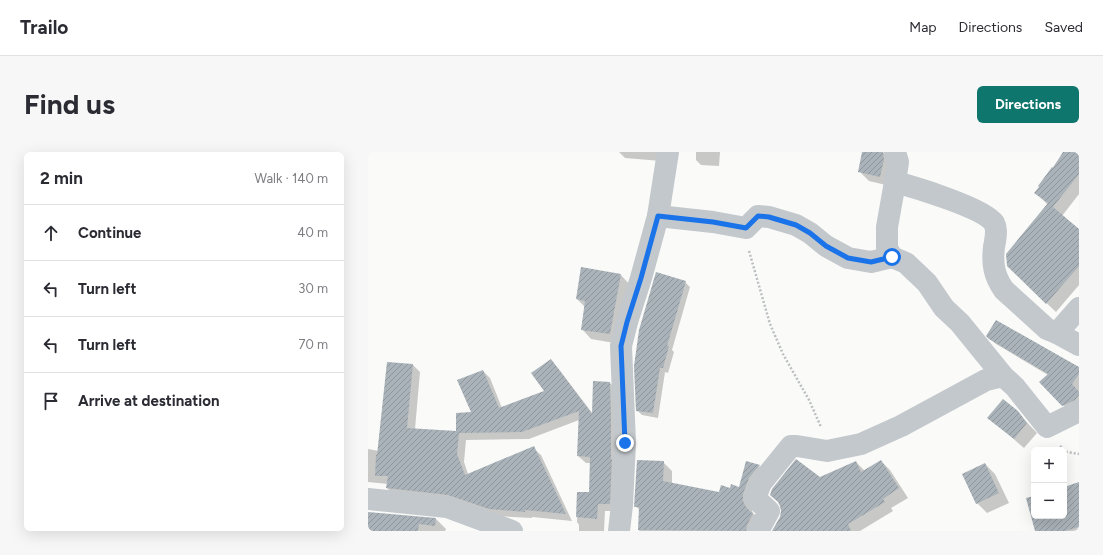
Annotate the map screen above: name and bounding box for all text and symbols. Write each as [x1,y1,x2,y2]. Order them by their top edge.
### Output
text: Trailo [20,16,68,39]
text: Map [909,19,937,36]
text: Directions [959,19,1022,36]
text: Saved [1044,19,1083,36]
button: Directions [977,86,1079,123]
text: Find us [24,87,115,121]
text: 2 min [40,168,83,188]
text: Walk · 140 m [254,171,328,186]
icon: ahead [40,222,62,244]
text: Continue [78,224,141,242]
text: 40 m [297,225,328,240]
route start [883,248,901,266]
icon: left [40,278,62,300]
text: Turn left [78,280,136,298]
text: 30 m [298,281,328,296]
icon: left [40,334,62,356]
text: Turn left [78,336,136,354]
text: 70 m [298,337,328,352]
icon: arrive [40,390,62,412]
text: Arrive at destination [78,392,219,410]
route end [616,434,634,452]
map controls [1031,447,1067,519]
button: + [1031,447,1067,483]
button: − [1031,483,1067,519]

